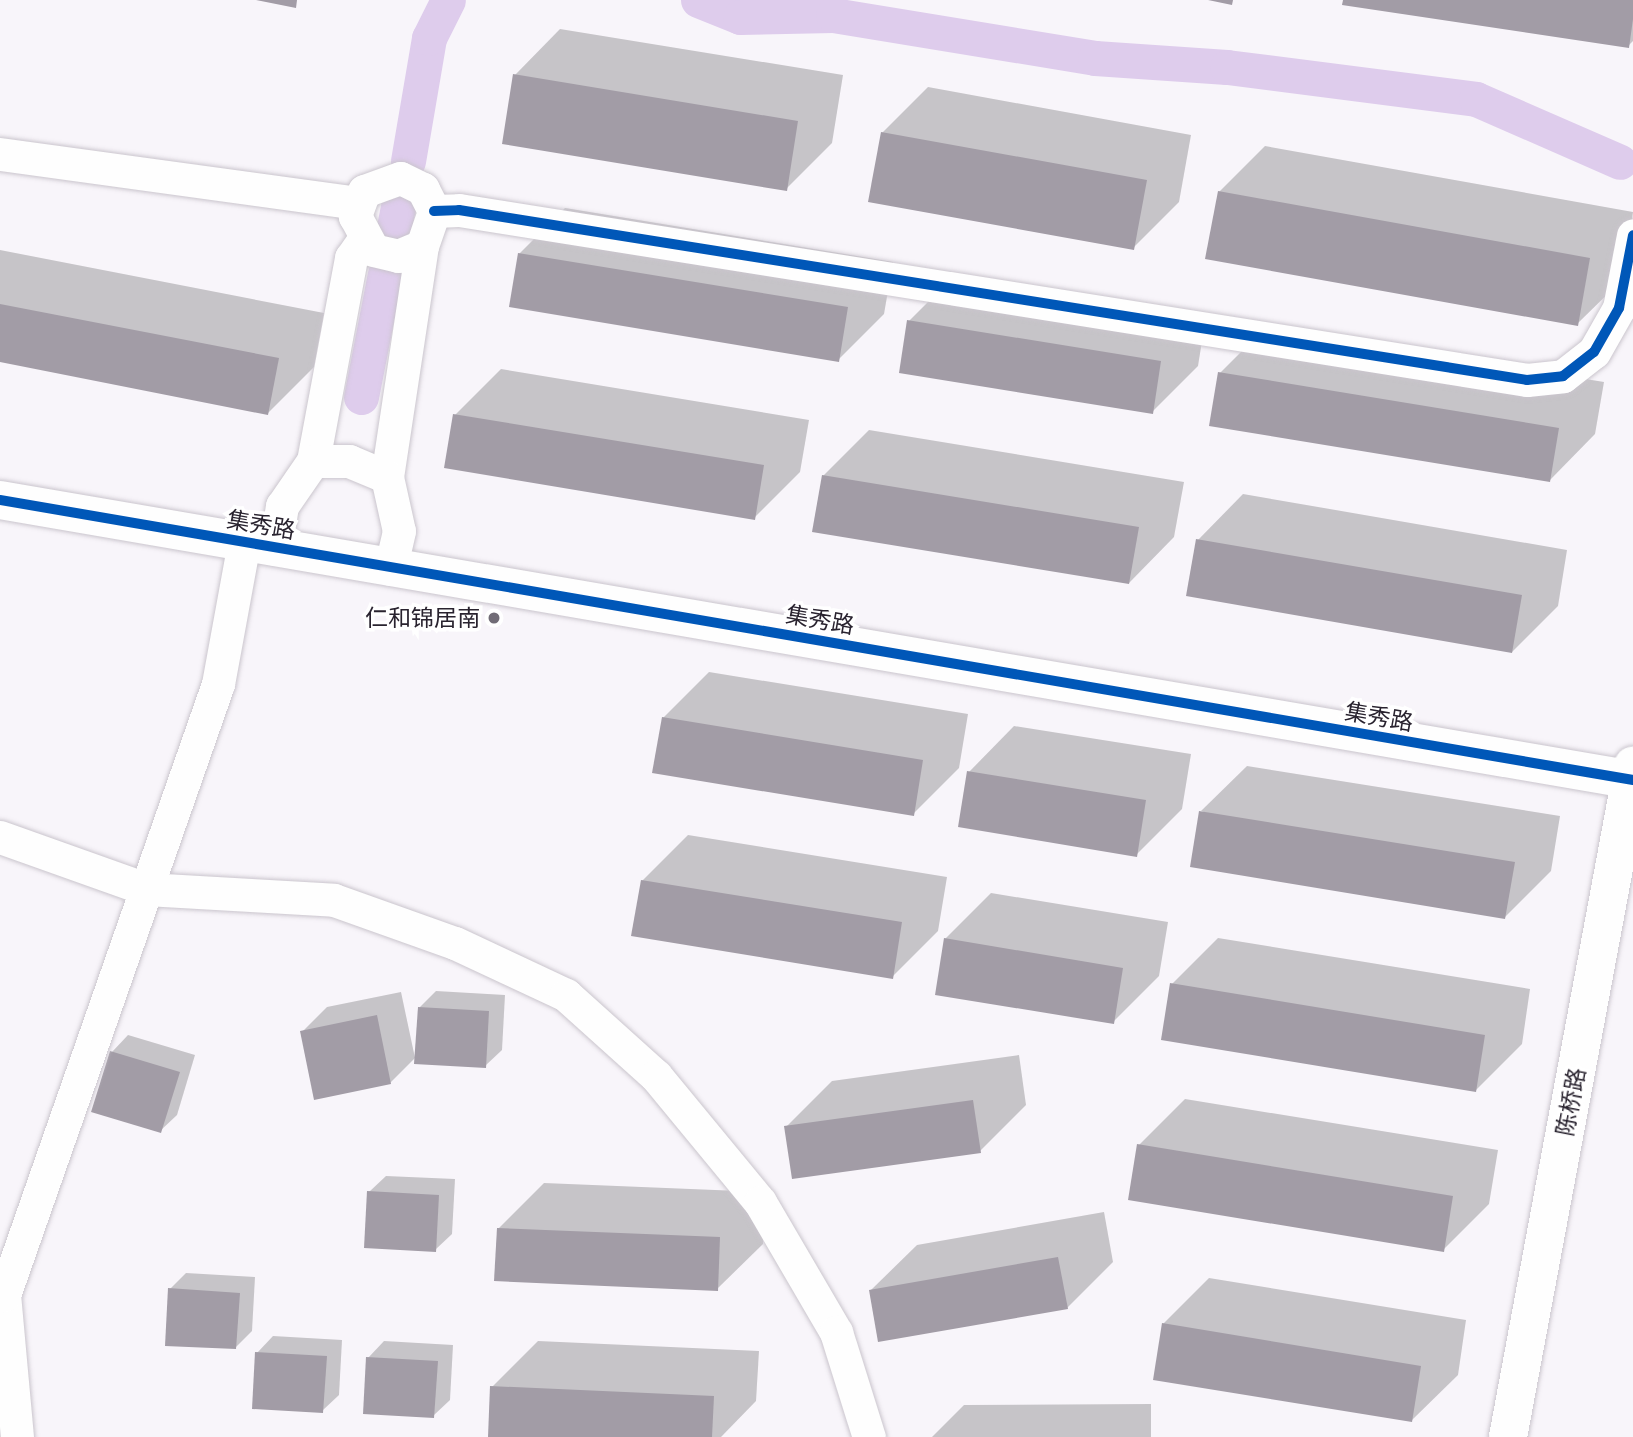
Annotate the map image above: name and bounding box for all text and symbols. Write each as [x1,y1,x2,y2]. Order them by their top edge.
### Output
street label: 集秀路 [225,505,297,545]
street label: 集秀路 [784,600,856,640]
place label: 仁和锦居南 [365,604,480,632]
marker: 仁和锦居南 [486,610,502,626]
street label: 集秀路 [1343,697,1415,737]
street label: 陈桥路 [1551,1066,1591,1138]

